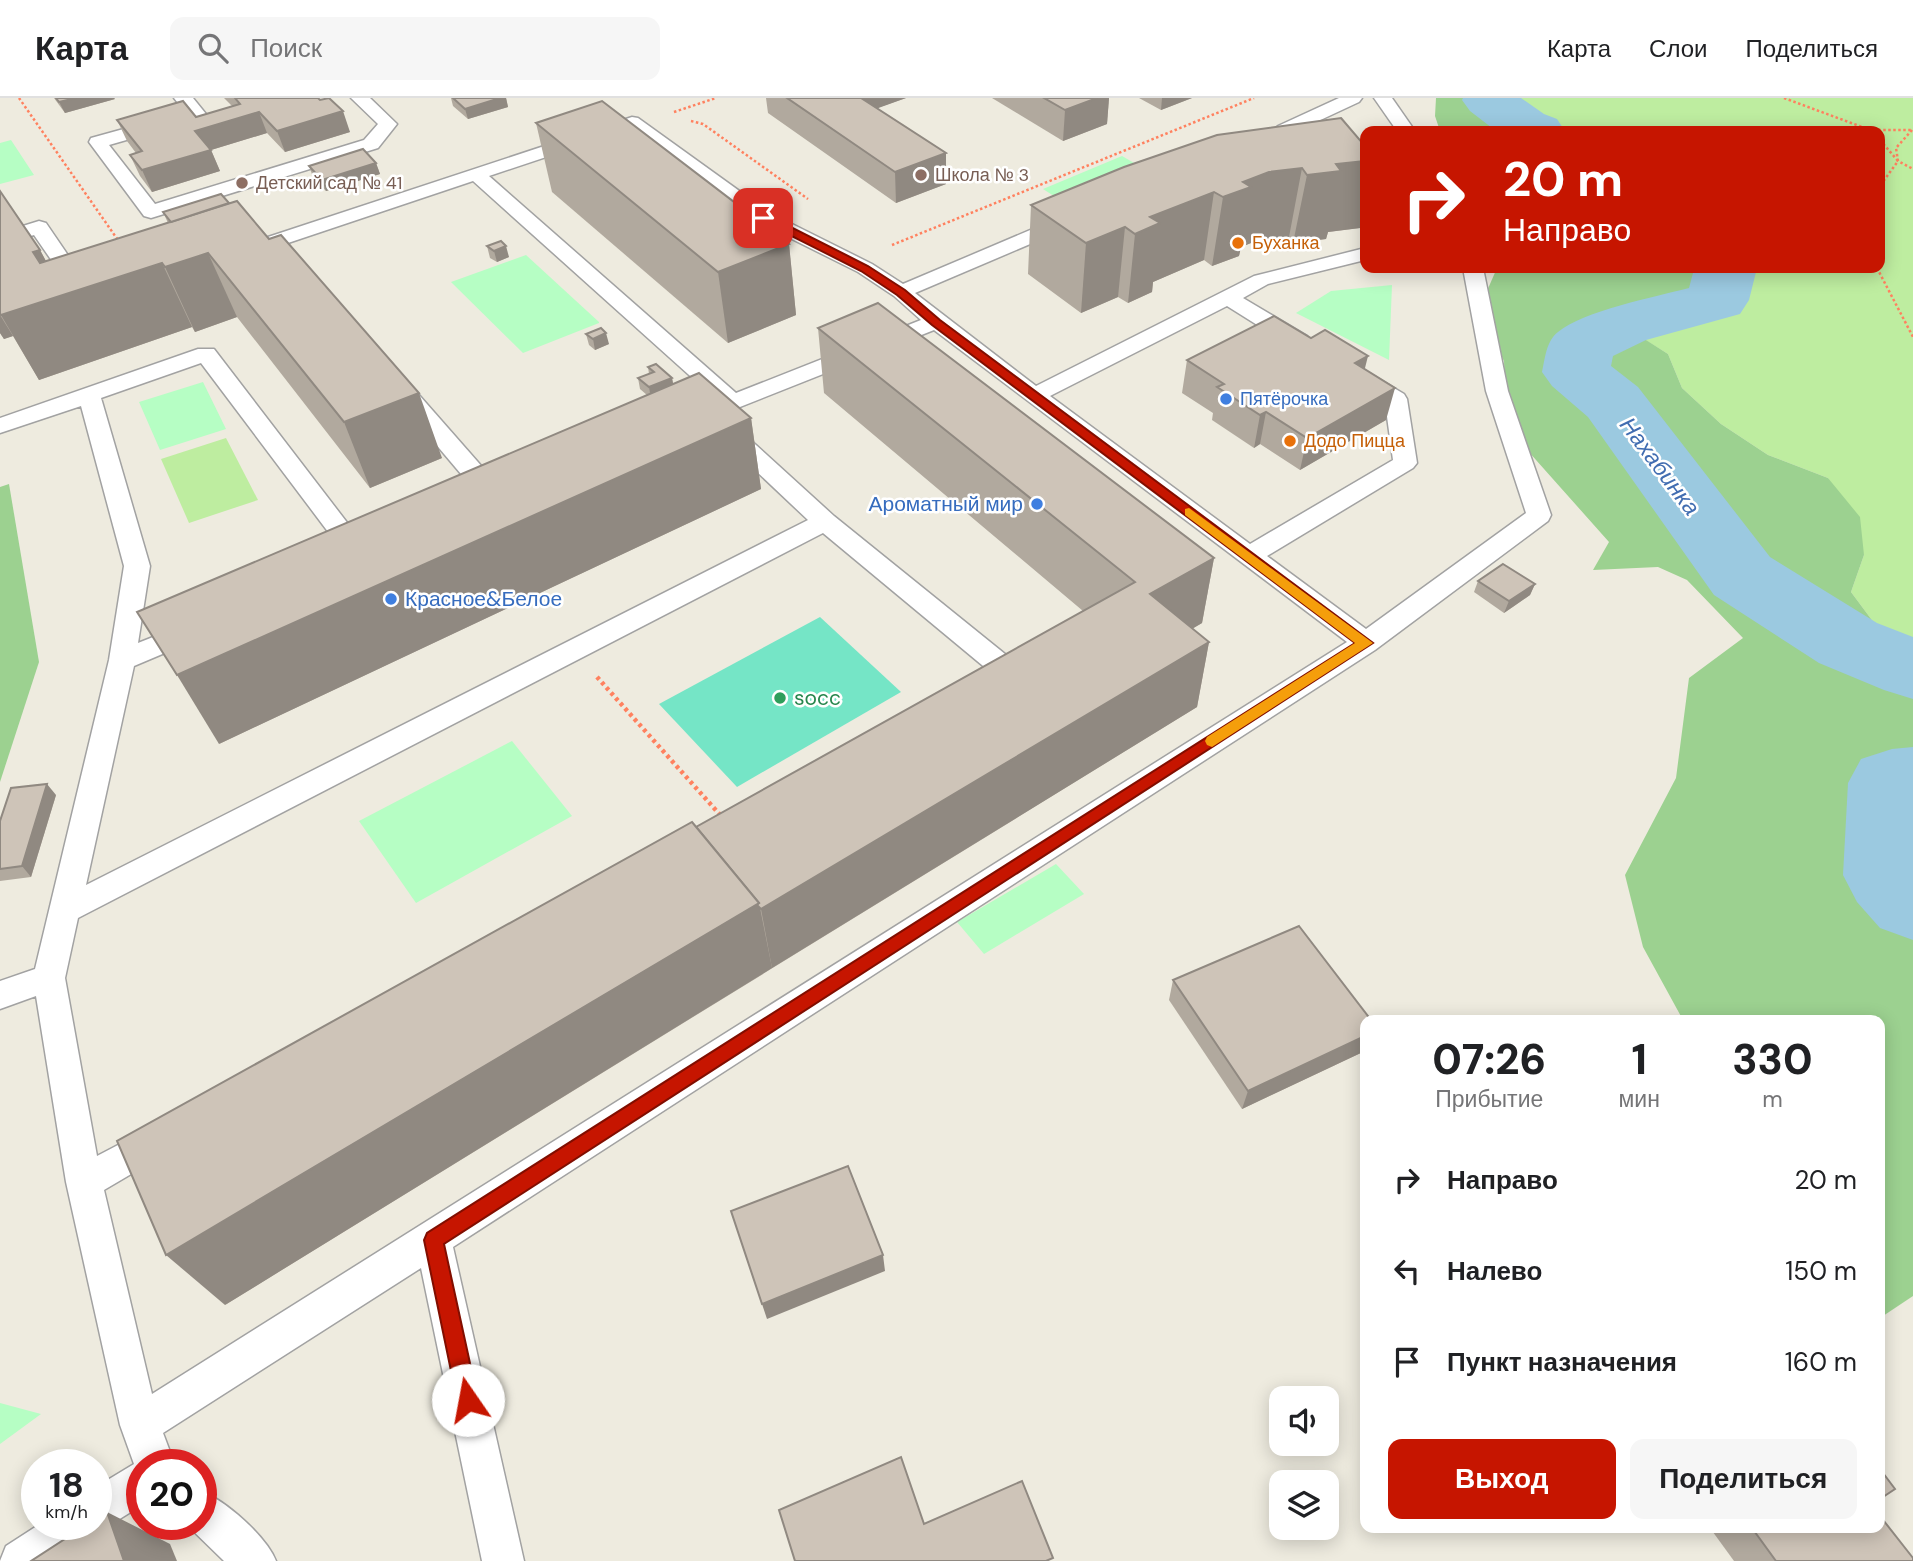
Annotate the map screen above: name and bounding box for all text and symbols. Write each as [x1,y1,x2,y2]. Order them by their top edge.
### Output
search box [170,17,660,80]
text: Карта [35,27,128,70]
icon: search [194,29,232,67]
text: Поиск [250,31,322,65]
text: Карта [1547,33,1611,64]
text: Слои [1649,33,1707,64]
text: Поделиться [1745,33,1878,64]
text: 20 m [1503,147,1623,211]
icon: right [1388,154,1479,245]
place label: Школа № 3 [935,163,1029,187]
marker: Школа № 3 [913,167,929,183]
place label: Детский сад № 41 [256,171,402,195]
marker: Детский сад № 41 [234,175,250,191]
pin [733,188,793,248]
icon: arrive [744,199,782,237]
text: Направо [1503,209,1631,251]
place label: Буханка [1252,231,1320,255]
marker: Буханка [1230,235,1246,251]
place label: Пятёрочка [1240,387,1329,411]
marker: Пятёрочка [1218,391,1234,407]
water label: Нахабинка [1613,411,1707,521]
place label: Додо Пицца [1304,429,1406,453]
marker: Додо Пицца [1282,433,1298,449]
place label: Ароматный мир [869,490,1023,518]
marker: Ароматный мир [1029,496,1045,512]
place label: Красное&Белое [405,585,562,613]
marker: Красное&Белое [383,591,399,607]
place label: socc [794,684,841,712]
marker: socc [772,690,788,706]
text: 07:26 [1432,1032,1546,1087]
text: 1 [1631,1032,1647,1087]
text: 330 [1732,1032,1813,1087]
text: Прибытие [1435,1084,1543,1114]
text: мин [1619,1084,1660,1114]
text: m [1762,1084,1783,1114]
icon: right [1388,1161,1426,1199]
text: Направо [1447,1163,1558,1197]
text: 20 m [1794,1163,1857,1197]
icon: left [1388,1252,1426,1290]
text: Налево [1447,1254,1542,1288]
text: 150 m [1785,1254,1857,1288]
icon: arrive [1388,1343,1426,1381]
text: Пункт назначения [1447,1345,1677,1379]
text: 160 m [1785,1345,1857,1379]
position arrow [431,1363,505,1437]
map controls [1269,1386,1339,1540]
button: sound [1269,1386,1339,1456]
button: Выход [1388,1439,1616,1519]
button: Поделиться [1630,1439,1857,1519]
speed limit sign: 20 [126,1449,217,1540]
text: 18 [49,1462,84,1508]
button: layers [1269,1470,1339,1540]
text: km/h [45,1500,88,1524]

